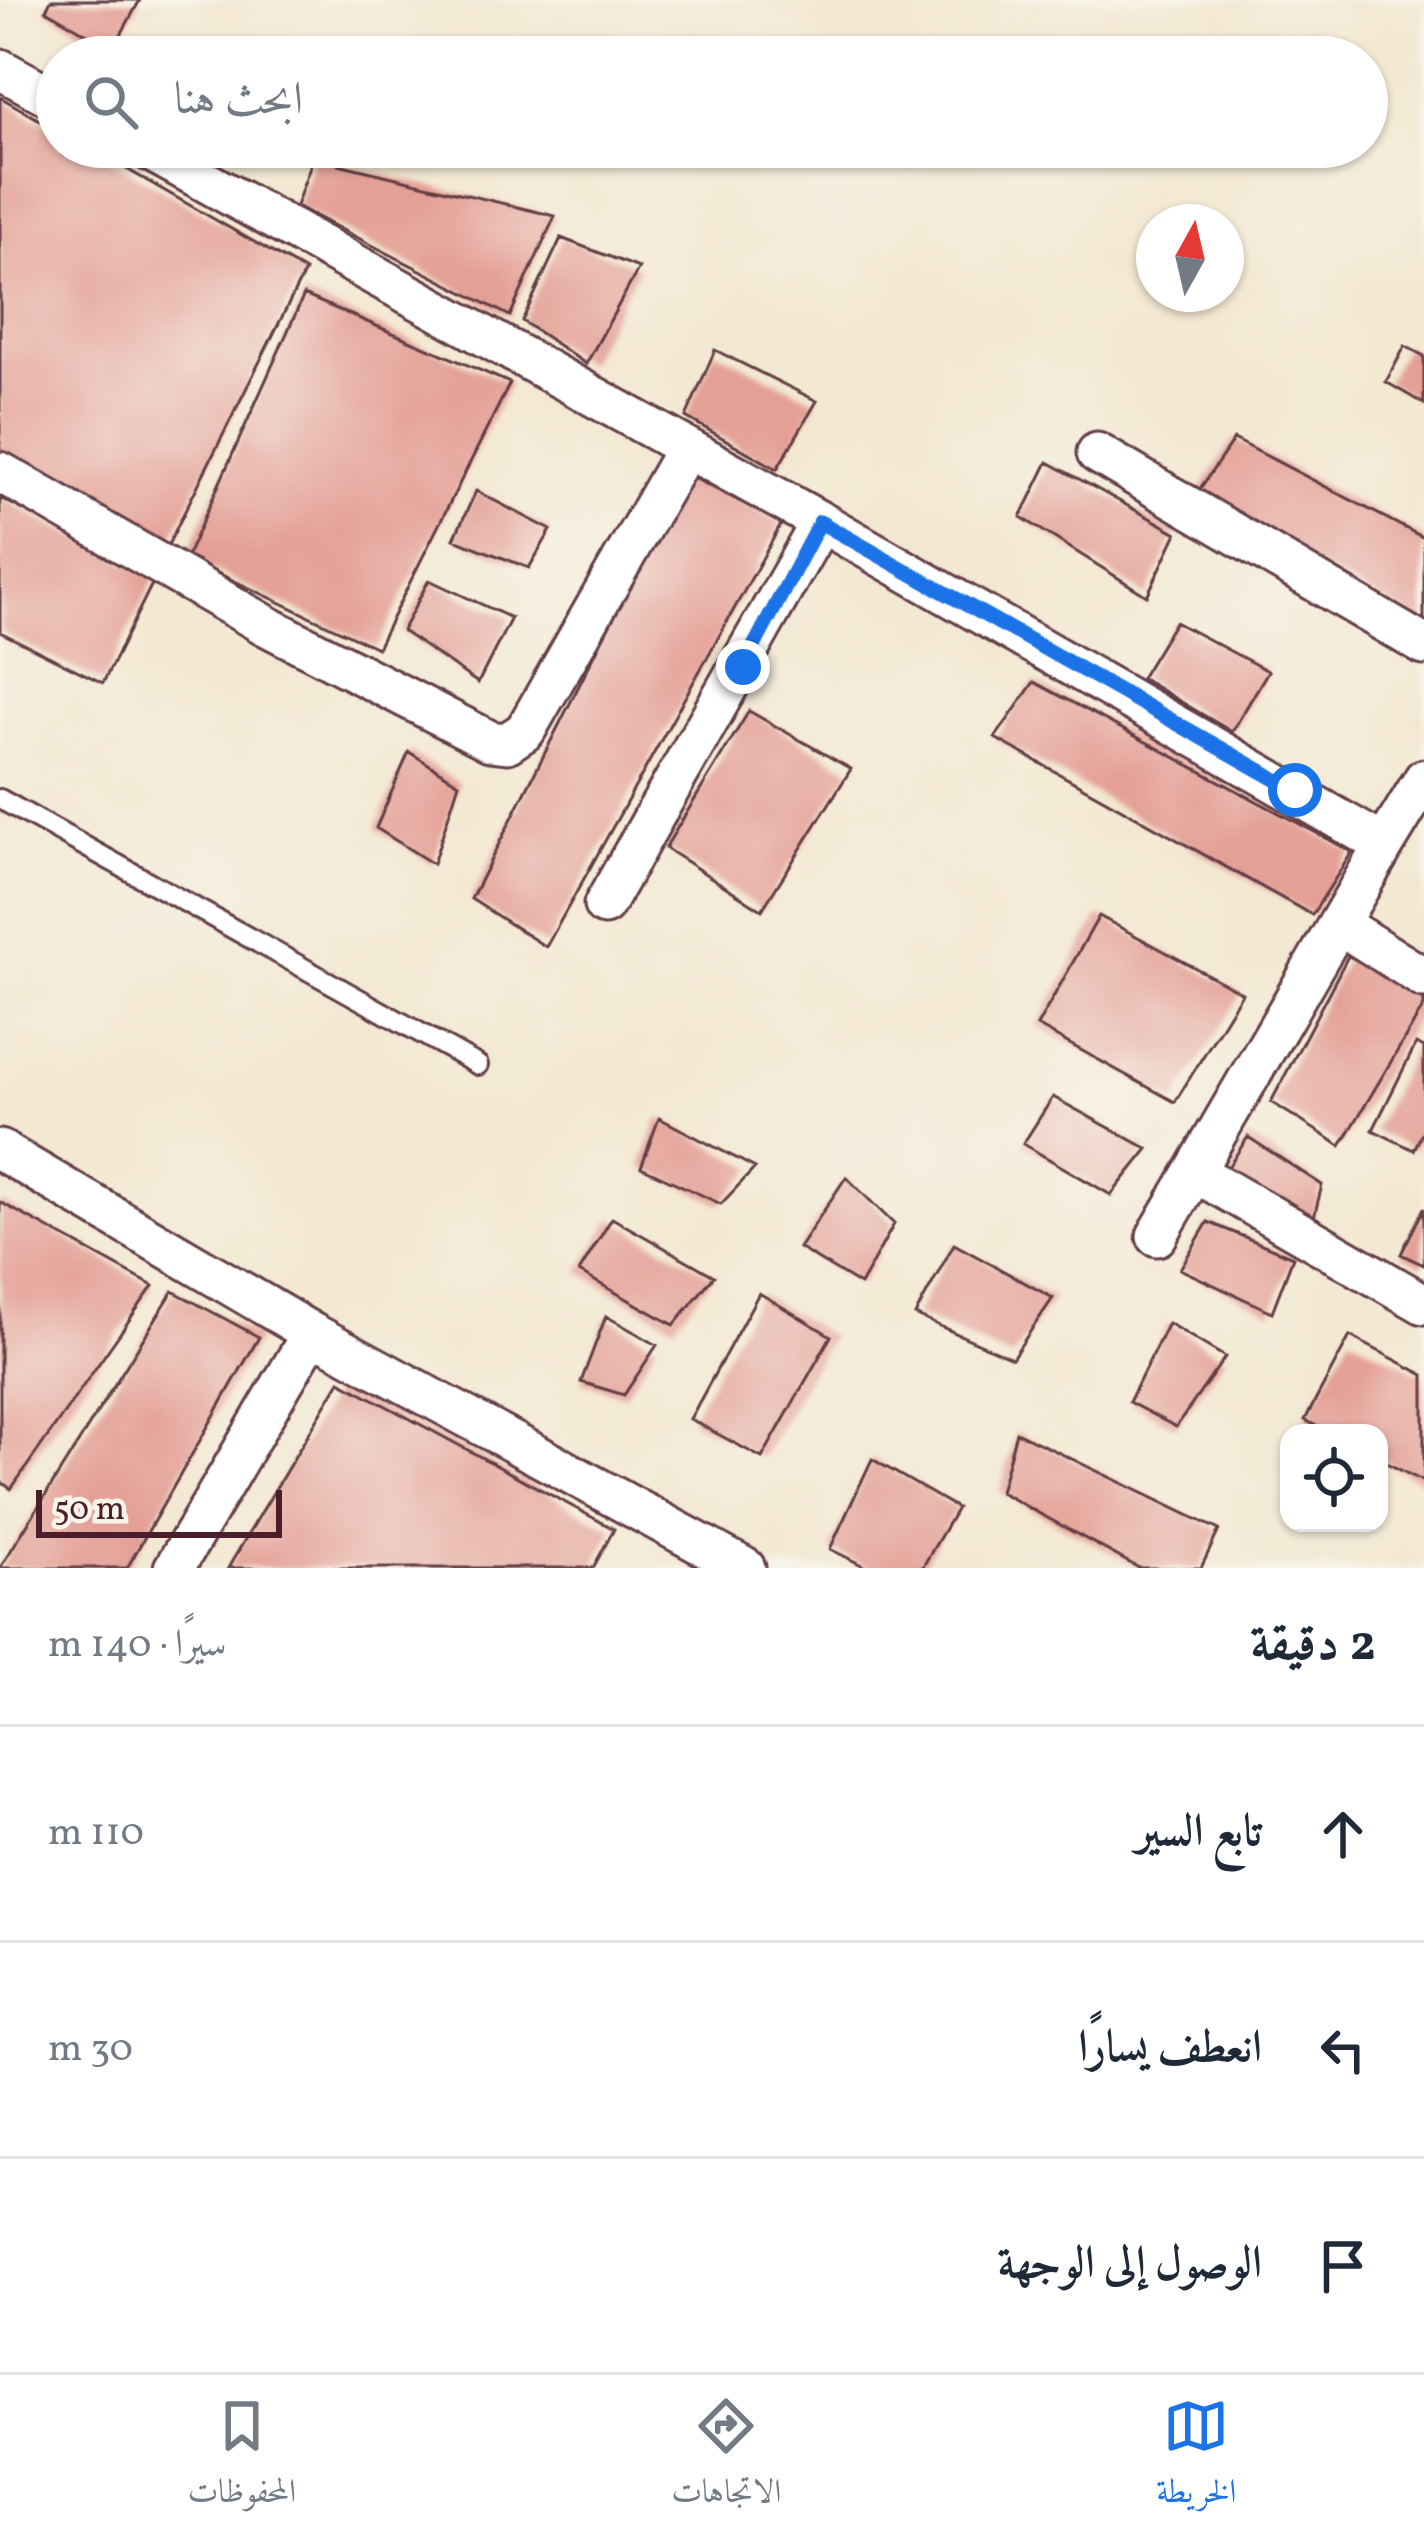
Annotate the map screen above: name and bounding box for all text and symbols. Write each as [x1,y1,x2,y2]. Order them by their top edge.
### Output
search box [36,36,1388,168]
icon: search [78,69,144,135]
text: ابحث هنا [174,70,303,133]
north arrow [1136,204,1244,312]
route end [716,640,770,694]
route start [1268,763,1322,817]
map controls [1280,1424,1388,1532]
button: locate [1280,1424,1388,1532]
scale bar [36,1484,282,1537]
text: 50 m [54,1488,125,1534]
text: 2 دقيقة [1250,1610,1376,1681]
text: سيرًا · 140 m [48,1619,227,1673]
icon: ahead [1310,1801,1376,1867]
text: تابع السير [1136,1802,1262,1865]
text: 110 m [48,1807,144,1861]
icon: left [1310,2017,1376,2083]
text: انعطف يسارًا [1078,2018,1262,2081]
text: 30 m [48,2023,133,2077]
icon: arrive [1310,2233,1376,2299]
text: الوصول إلى الوجهة [997,2234,1262,2297]
tab: المحفوظات [187,2393,296,2523]
tab: الاتجاهات [671,2393,781,2523]
tab: الخريطة [1156,2393,1237,2523]

